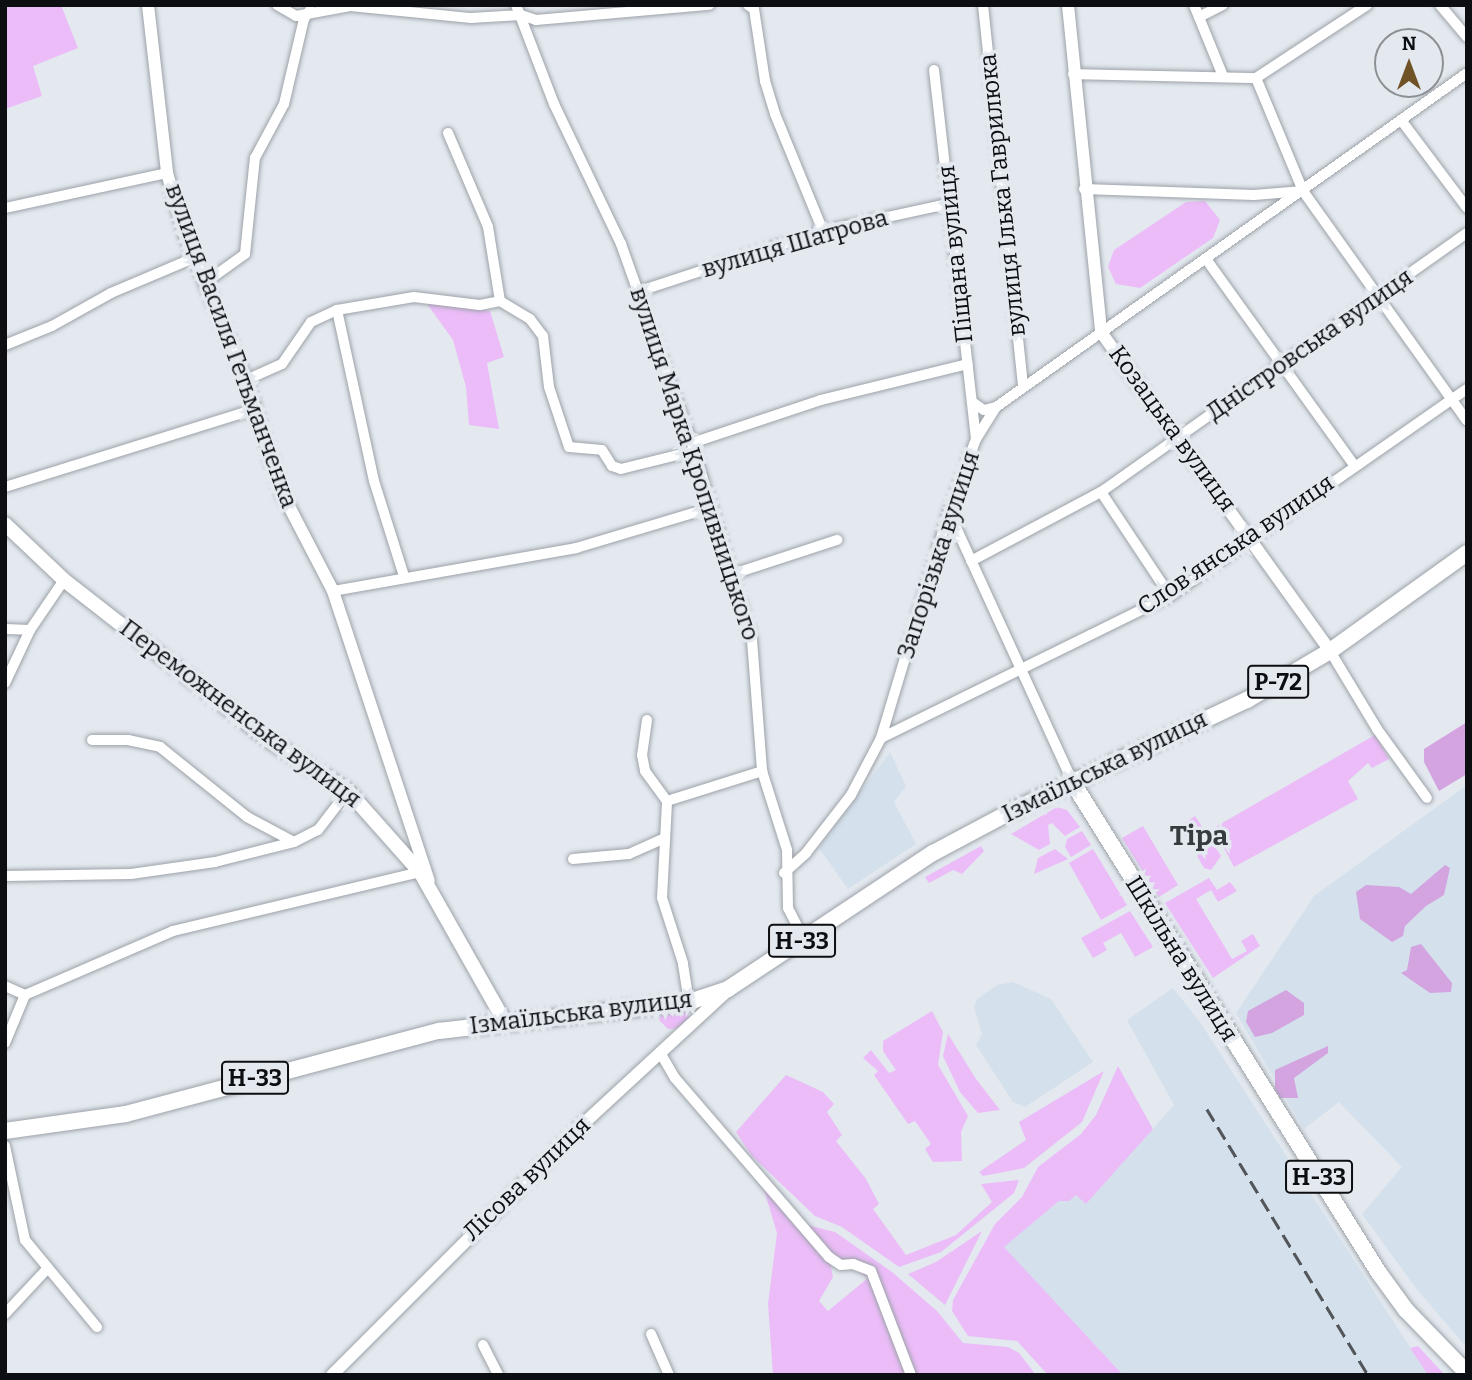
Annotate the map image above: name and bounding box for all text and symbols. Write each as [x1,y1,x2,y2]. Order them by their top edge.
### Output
north arrow [1374,28,1444,98]
text: N [1402,32,1416,55]
street label: вулиця Ілька Гаврилюка [974,52,1032,338]
street label: Піщана вулиця [932,164,980,344]
street label: вулиця Василя Гетьманченка [159,180,303,512]
street label: вулиця Шатрова [699,204,891,284]
street label: Дністровська вулиця [1202,263,1418,427]
street label: вулиця Марка Кропивницького [623,284,765,644]
street label: Козацька вулиця [1102,340,1242,518]
street label: Запорізька вулиця [892,448,986,662]
street label: Словʼянська вулиця [1132,469,1340,621]
street label: Переможненська вулиця [114,614,366,814]
road number: Р-72 [1246,662,1310,702]
street label: Ізмаїльська вулиця [998,705,1212,829]
district label: Тіра [1170,819,1228,853]
street label: Шкільна вулиця [1119,871,1243,1047]
road number: Н-33 [767,922,837,960]
street label: Ізмаїльська вулиця [468,985,694,1041]
road number: Н-33 [220,1058,290,1098]
street label: Лісова вулиця [457,1111,597,1247]
road number: Н-33 [1284,1158,1354,1196]

